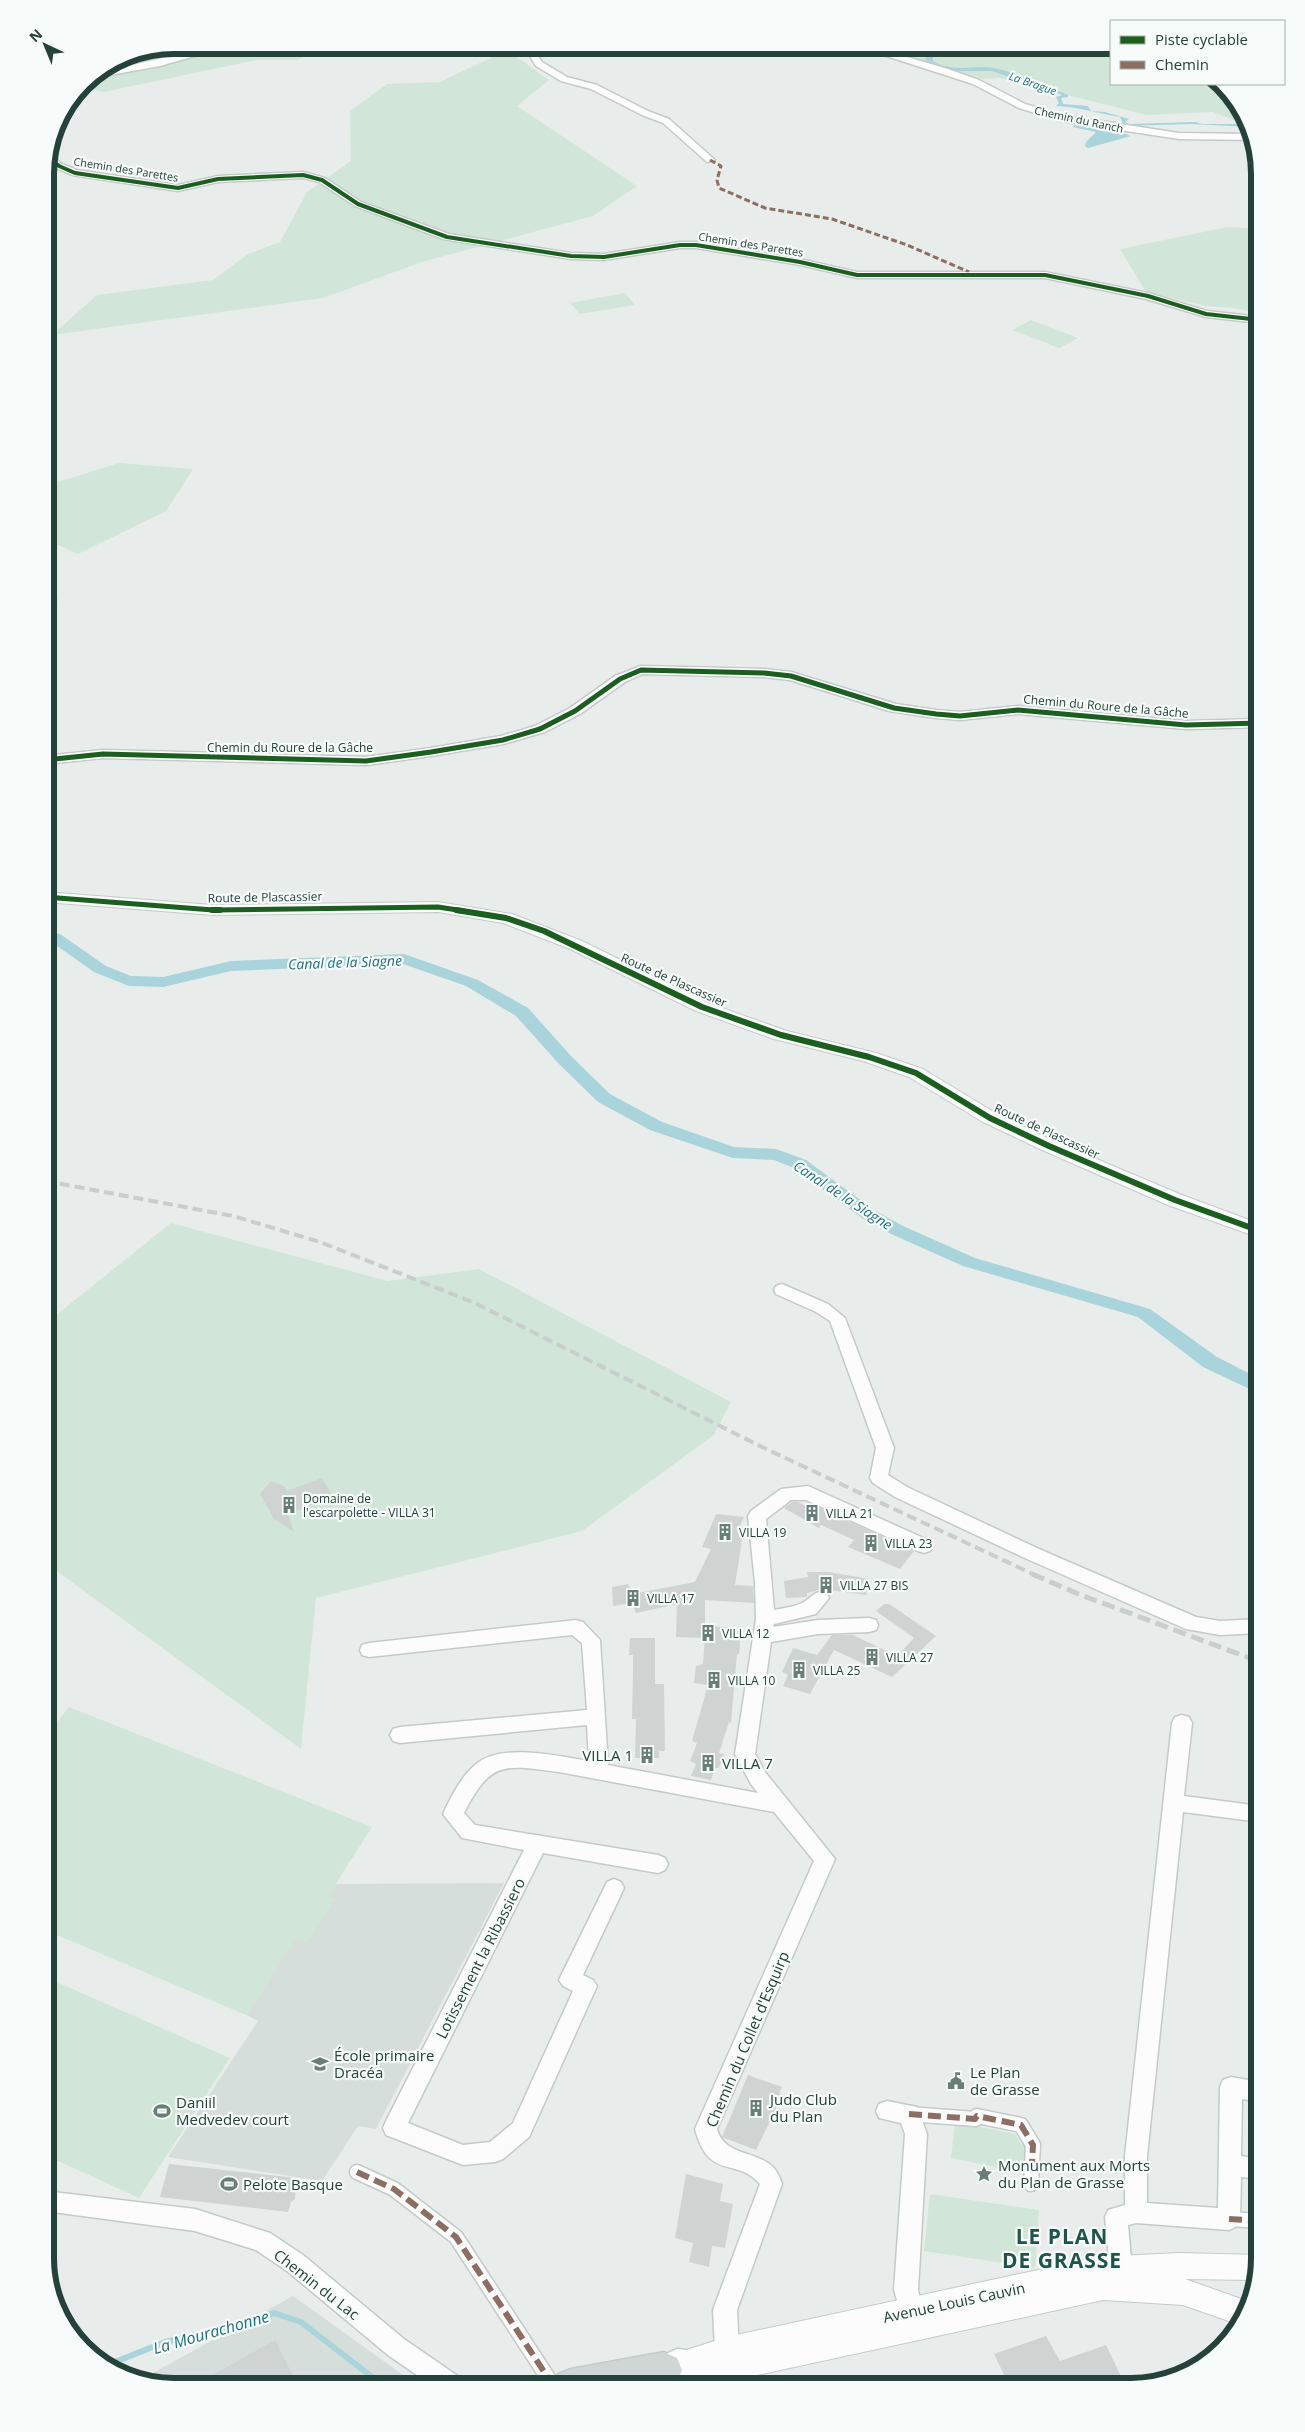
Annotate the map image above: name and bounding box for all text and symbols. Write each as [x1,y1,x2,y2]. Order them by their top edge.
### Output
north arrow [20,20,70,70]
legend [1110,20,1285,85]
text: N [25,24,46,46]
text: Piste cyclable [1155,29,1248,49]
text: Chemin [1155,54,1209,74]
water label: La Brague [1007,68,1059,98]
street label: Chemin du Ranch [1033,102,1125,136]
street label: Chemin des Parettes [72,153,180,185]
street label: Chemin des Parettes [697,228,805,260]
street label: Chemin du Roure de la Gâche [1023,690,1190,722]
street label: Chemin du Roure de la Gâche [207,739,373,756]
street label: Route de Plascassier [208,888,322,906]
street label: Route de Plascassier [618,949,730,1011]
water label: Canal de la Siagne [288,951,402,973]
street label: Route de Plascassier [992,1099,1103,1163]
water label: Canal de la Siagne [790,1156,896,1234]
place label: Domaine de l'escarpolette - VILLA 31 [303,1490,436,1521]
building icon: Domaine de l'escarpolette - VILLA 31 [279,1495,299,1515]
building icon: VILLA 21 [802,1503,822,1523]
place label: VILLA 21 [826,1505,873,1522]
building icon: VILLA 19 [715,1522,735,1542]
place label: VILLA 19 [739,1524,787,1541]
building icon: VILLA 23 [861,1533,881,1553]
place label: VILLA 23 [885,1535,933,1552]
building icon: VILLA 27 BIS [816,1575,836,1595]
place label: VILLA 27 BIS [840,1577,908,1594]
building icon: VILLA 17 [623,1588,643,1608]
place label: VILLA 17 [647,1590,695,1607]
building icon: VILLA 12 [698,1623,718,1643]
place label: VILLA 12 [722,1625,770,1642]
building icon: VILLA 27 [862,1647,882,1667]
place label: VILLA 27 [886,1649,934,1666]
building icon: VILLA 25 [789,1660,809,1680]
place label: VILLA 25 [813,1662,861,1679]
building icon: VILLA 10 [704,1670,724,1690]
place label: VILLA 10 [728,1672,776,1689]
place label: VILLA 1 [582,1745,633,1765]
building icon: VILLA 1 [637,1745,657,1765]
building icon: VILLA 7 [698,1753,718,1773]
place label: VILLA 7 [722,1753,773,1773]
street label: Lotissement la Ribassiero [431,1874,529,2042]
street label: Chemin du Collet d'Esquirp [701,1948,793,2130]
place label: École primaire Dracéa [334,2045,434,2082]
school or university icon: École primaire Dracéa [310,2054,330,2074]
place label: Le Plan de Grasse [970,2062,1040,2099]
public building icon: Le Plan de Grasse [946,2071,966,2091]
place label: Judo Club du Plan [768,2089,837,2126]
place label: Daniil Medvedev court [176,2092,289,2129]
building icon: Judo Club du Plan [746,2098,766,2118]
sports icon: Daniil Medvedev court [152,2101,172,2121]
place label: Monument aux Morts du Plan de Grasse [998,2155,1150,2192]
place icon: Monument aux Morts du Plan de Grasse [974,2164,994,2184]
sports icon: Pelote Basque [219,2174,239,2194]
place label: Pelote Basque [243,2174,343,2194]
district label: LE PLAN DE GRASSE [1002,2222,1122,2274]
street label: Chemin du Lac [270,2244,364,2324]
street label: Avenue Louis Cauvin [881,2277,1027,2327]
water label: La Mourachonne [150,2305,272,2359]

